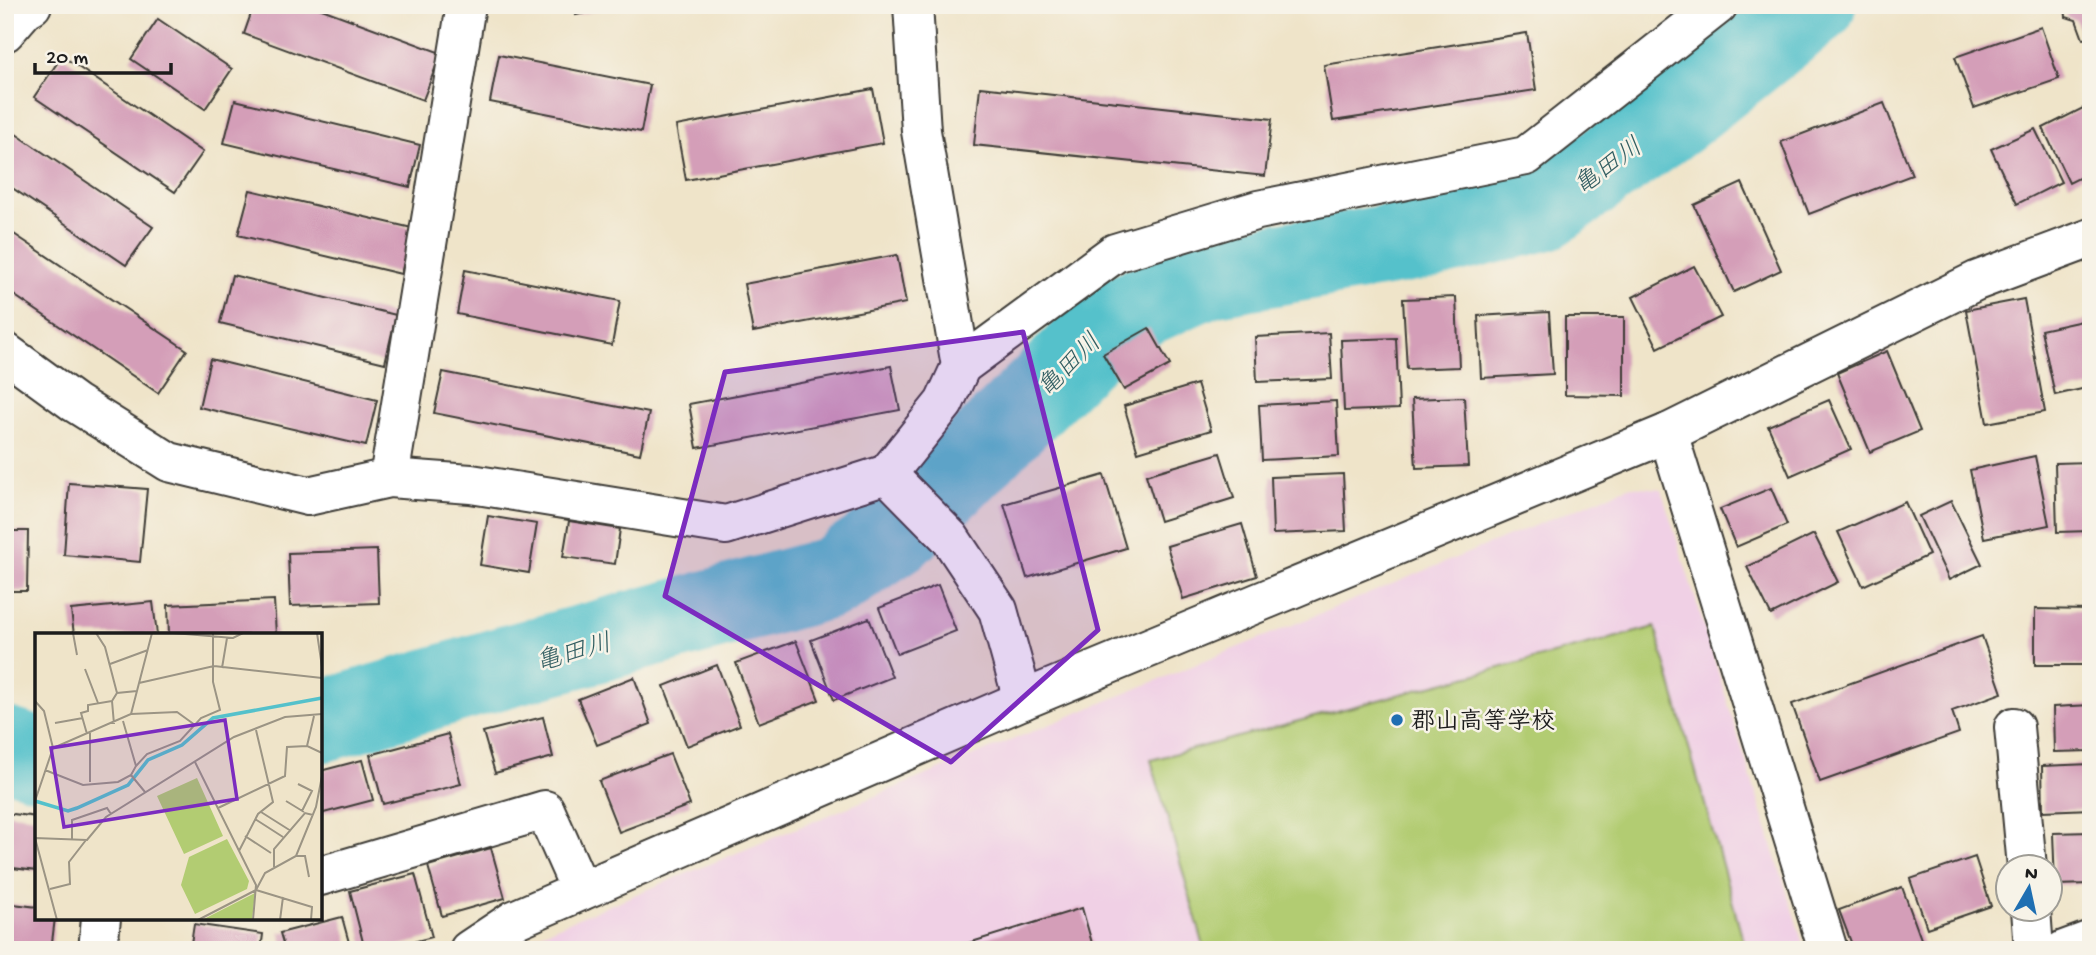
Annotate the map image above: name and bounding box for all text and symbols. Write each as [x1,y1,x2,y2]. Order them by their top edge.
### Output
scale bar [35,32,172,76]
text: 20 m [46,47,88,72]
water label: 亀田川 [1568,132,1650,204]
water label: 亀田川 [1031,327,1110,406]
water label: 亀田川 [532,628,616,681]
inset map [35,633,322,920]
place label: 郡山高等学校 [1411,708,1555,738]
marker: 郡山高等学校 [1389,712,1405,728]
north arrow [1994,853,2064,923]
text: N [2023,862,2039,887]

